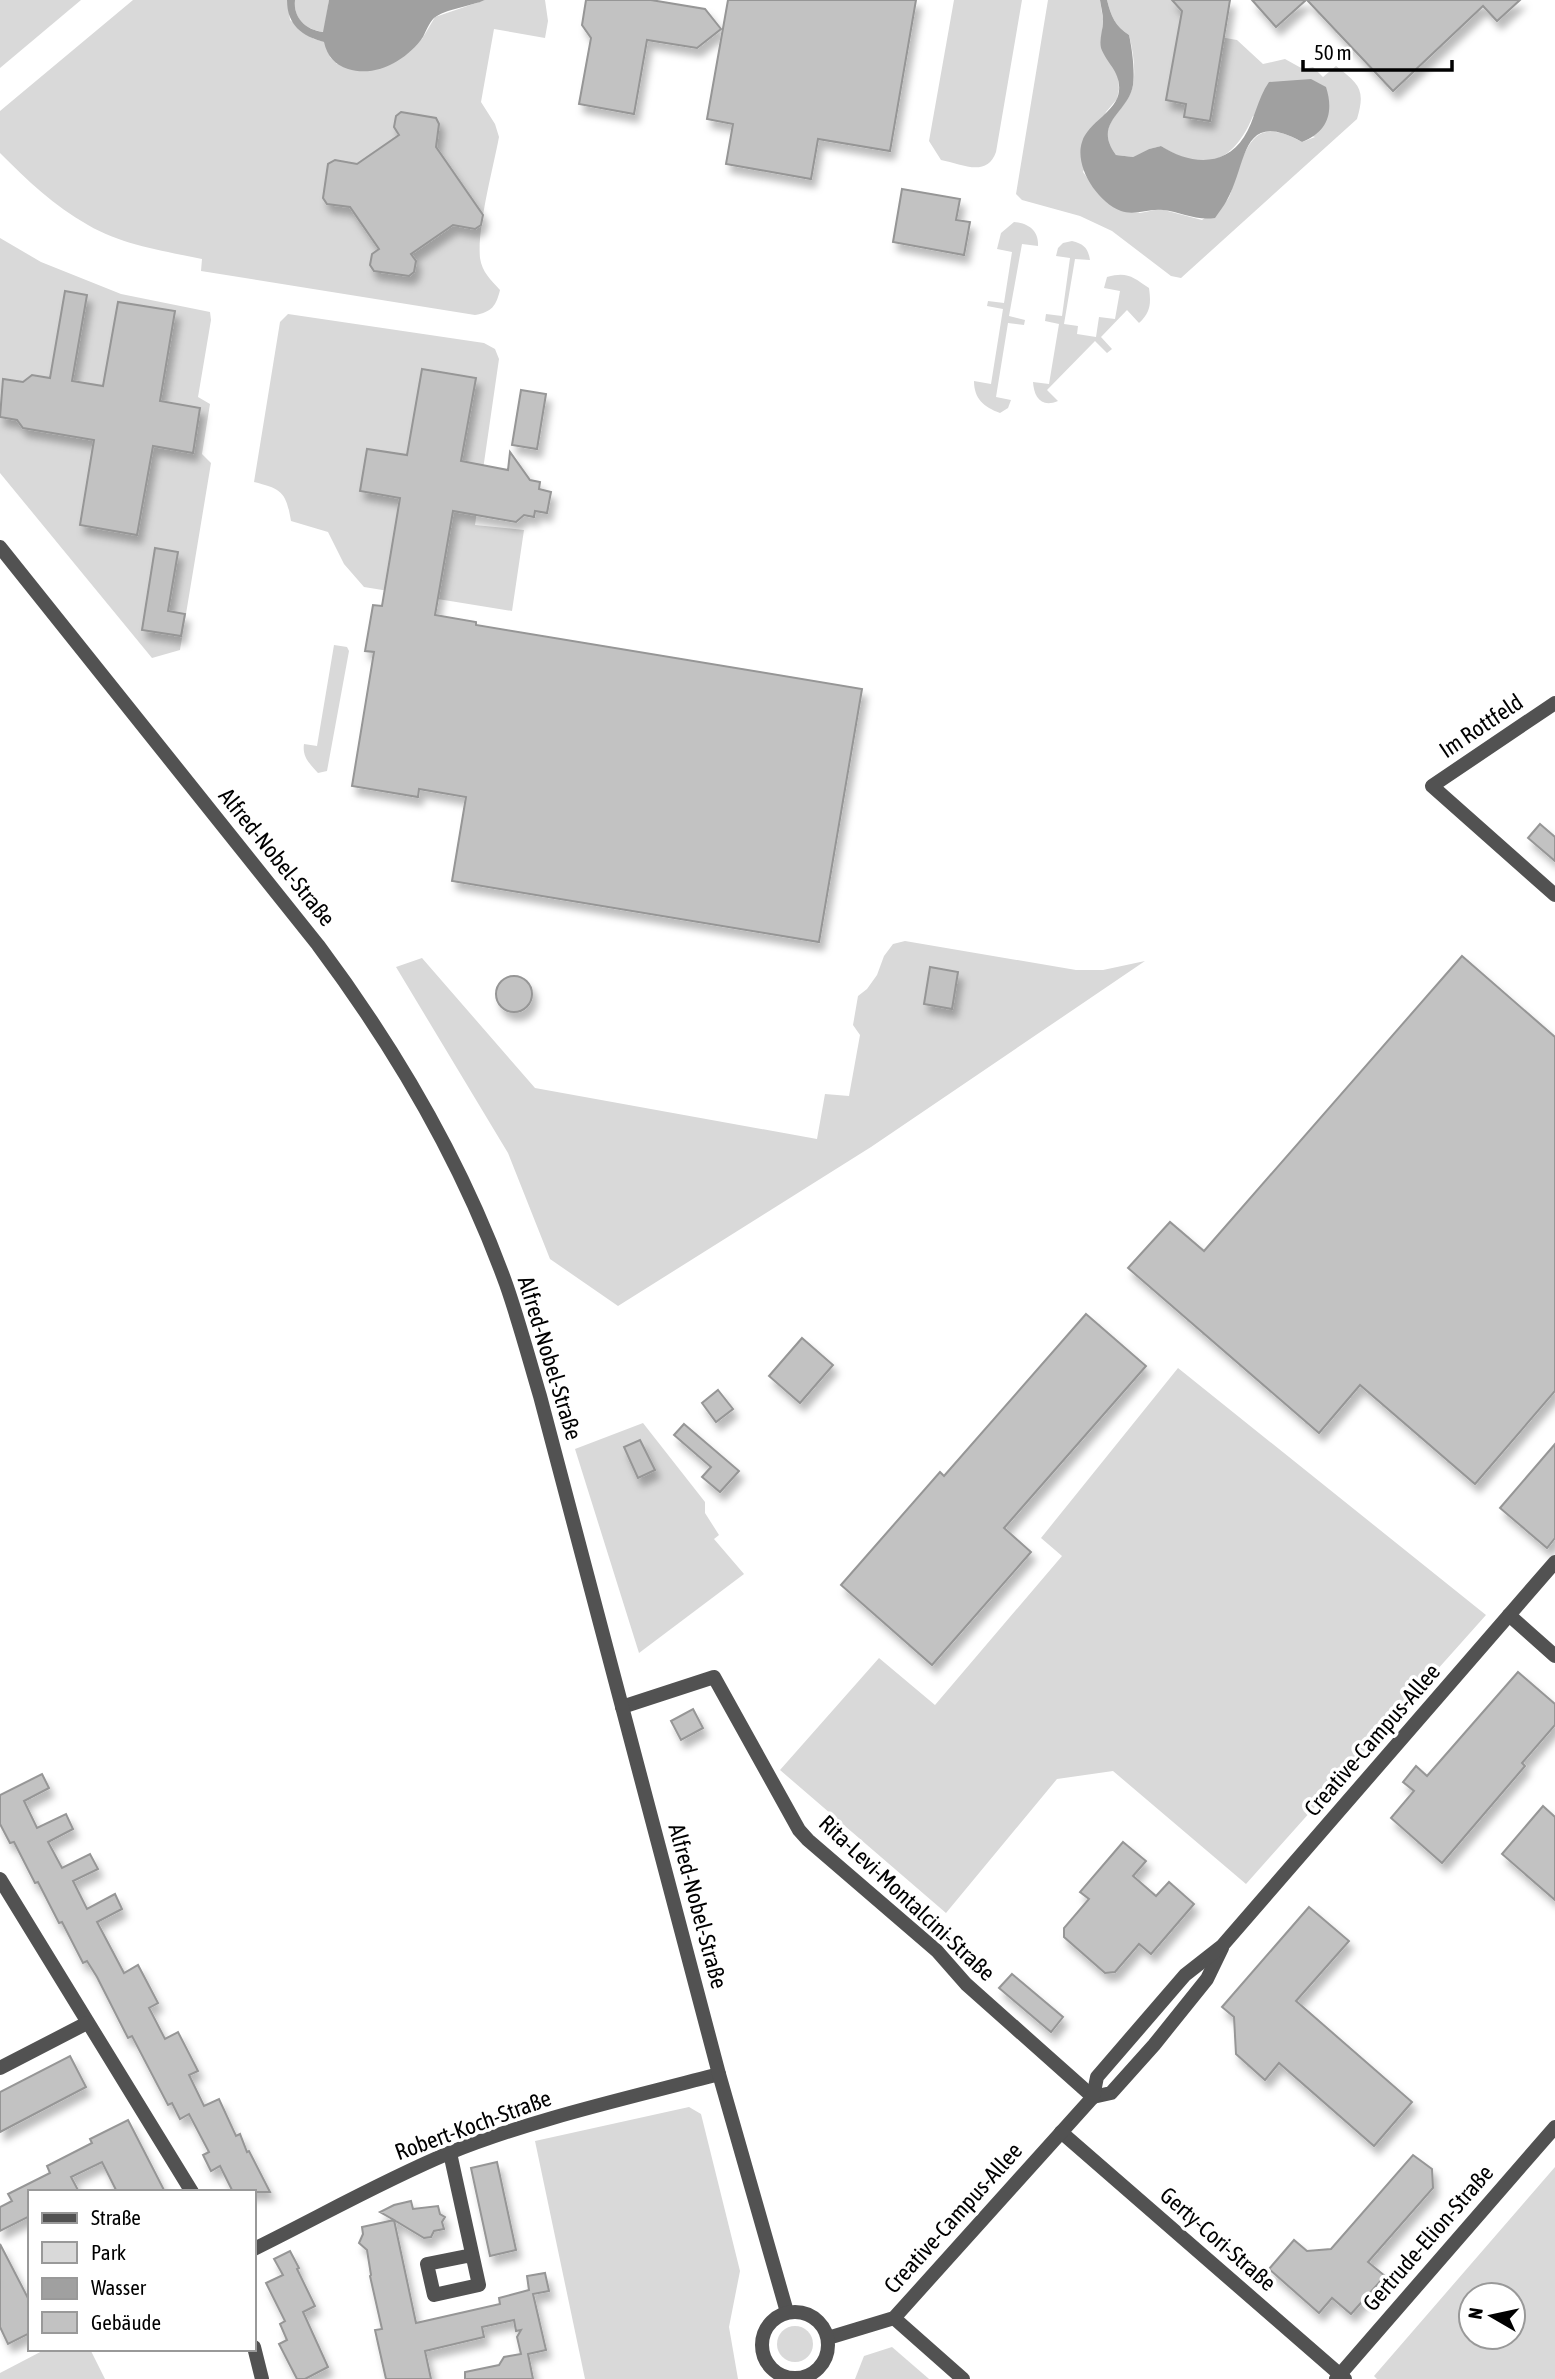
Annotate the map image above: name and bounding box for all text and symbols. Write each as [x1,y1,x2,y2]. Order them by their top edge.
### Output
scale bar [1303,28,1452,72]
text: 50 m [1314,40,1352,64]
street label: Im Rottfeld [1434,689,1528,763]
street label: Alfred-Nobel-Straße [214,783,340,931]
street label: Alfred-Nobel-Straße [513,1273,587,1443]
street label: Creative-Campus-Allee [1299,1659,1445,1821]
street label: Rita-Levi-Montalcini-Straße [814,1810,1000,1986]
street label: Alfred-Nobel-Straße [663,1821,733,1991]
street label: Robert-Koch-Straße [391,2085,555,2165]
street label: Creative-Campus-Allee [879,2138,1027,2298]
street label: Gertrude-Elion-Straße [1358,2160,1498,2316]
street label: Gerty-Cori-Straße [1155,2182,1281,2296]
legend [28,2190,256,2351]
text: Straße [91,2205,141,2229]
text: Park [91,2240,126,2264]
text: Wasser [91,2275,147,2299]
north arrow [1457,2281,1527,2351]
text: N [1463,2306,1487,2321]
text: Gebäude [91,2310,161,2334]

